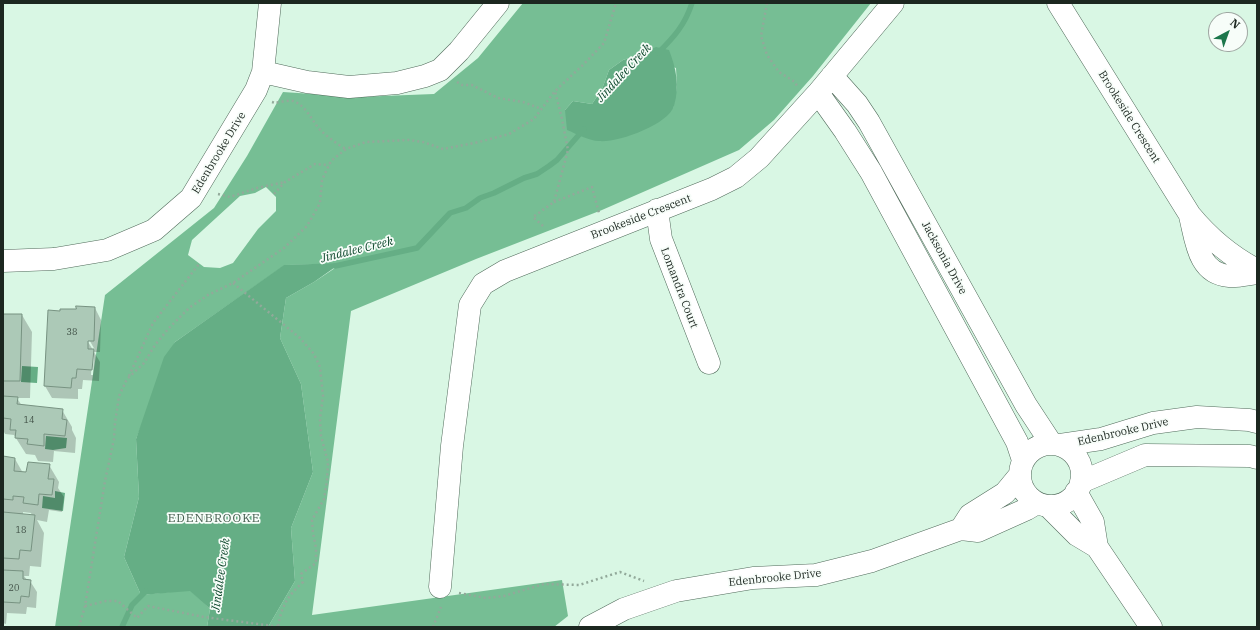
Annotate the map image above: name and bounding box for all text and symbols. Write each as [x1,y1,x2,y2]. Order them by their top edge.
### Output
north arrow [1208,12,1248,52]
text: N [1227,16,1243,32]
water label: Jindalee Creek [593,41,655,105]
street label: Brookeside Crescent [1095,68,1163,166]
street label: Edenbrooke Drive [189,110,249,196]
street label: Brookeside Crescent [589,192,693,242]
street label: Jacksonia Drive [918,219,970,297]
water label: Jindalee Creek [319,234,395,266]
street label: Lomandra Court [658,246,700,330]
house number: 38 [67,327,77,337]
house number: 14 [24,415,34,425]
street label: Edenbrooke Drive [1076,415,1170,449]
district label: EDENBROOKE [168,512,260,526]
house number: 18 [16,525,26,535]
water label: Jindalee Creek [209,537,233,613]
street label: Edenbrooke Drive [728,567,822,589]
house number: 20 [9,583,19,593]

